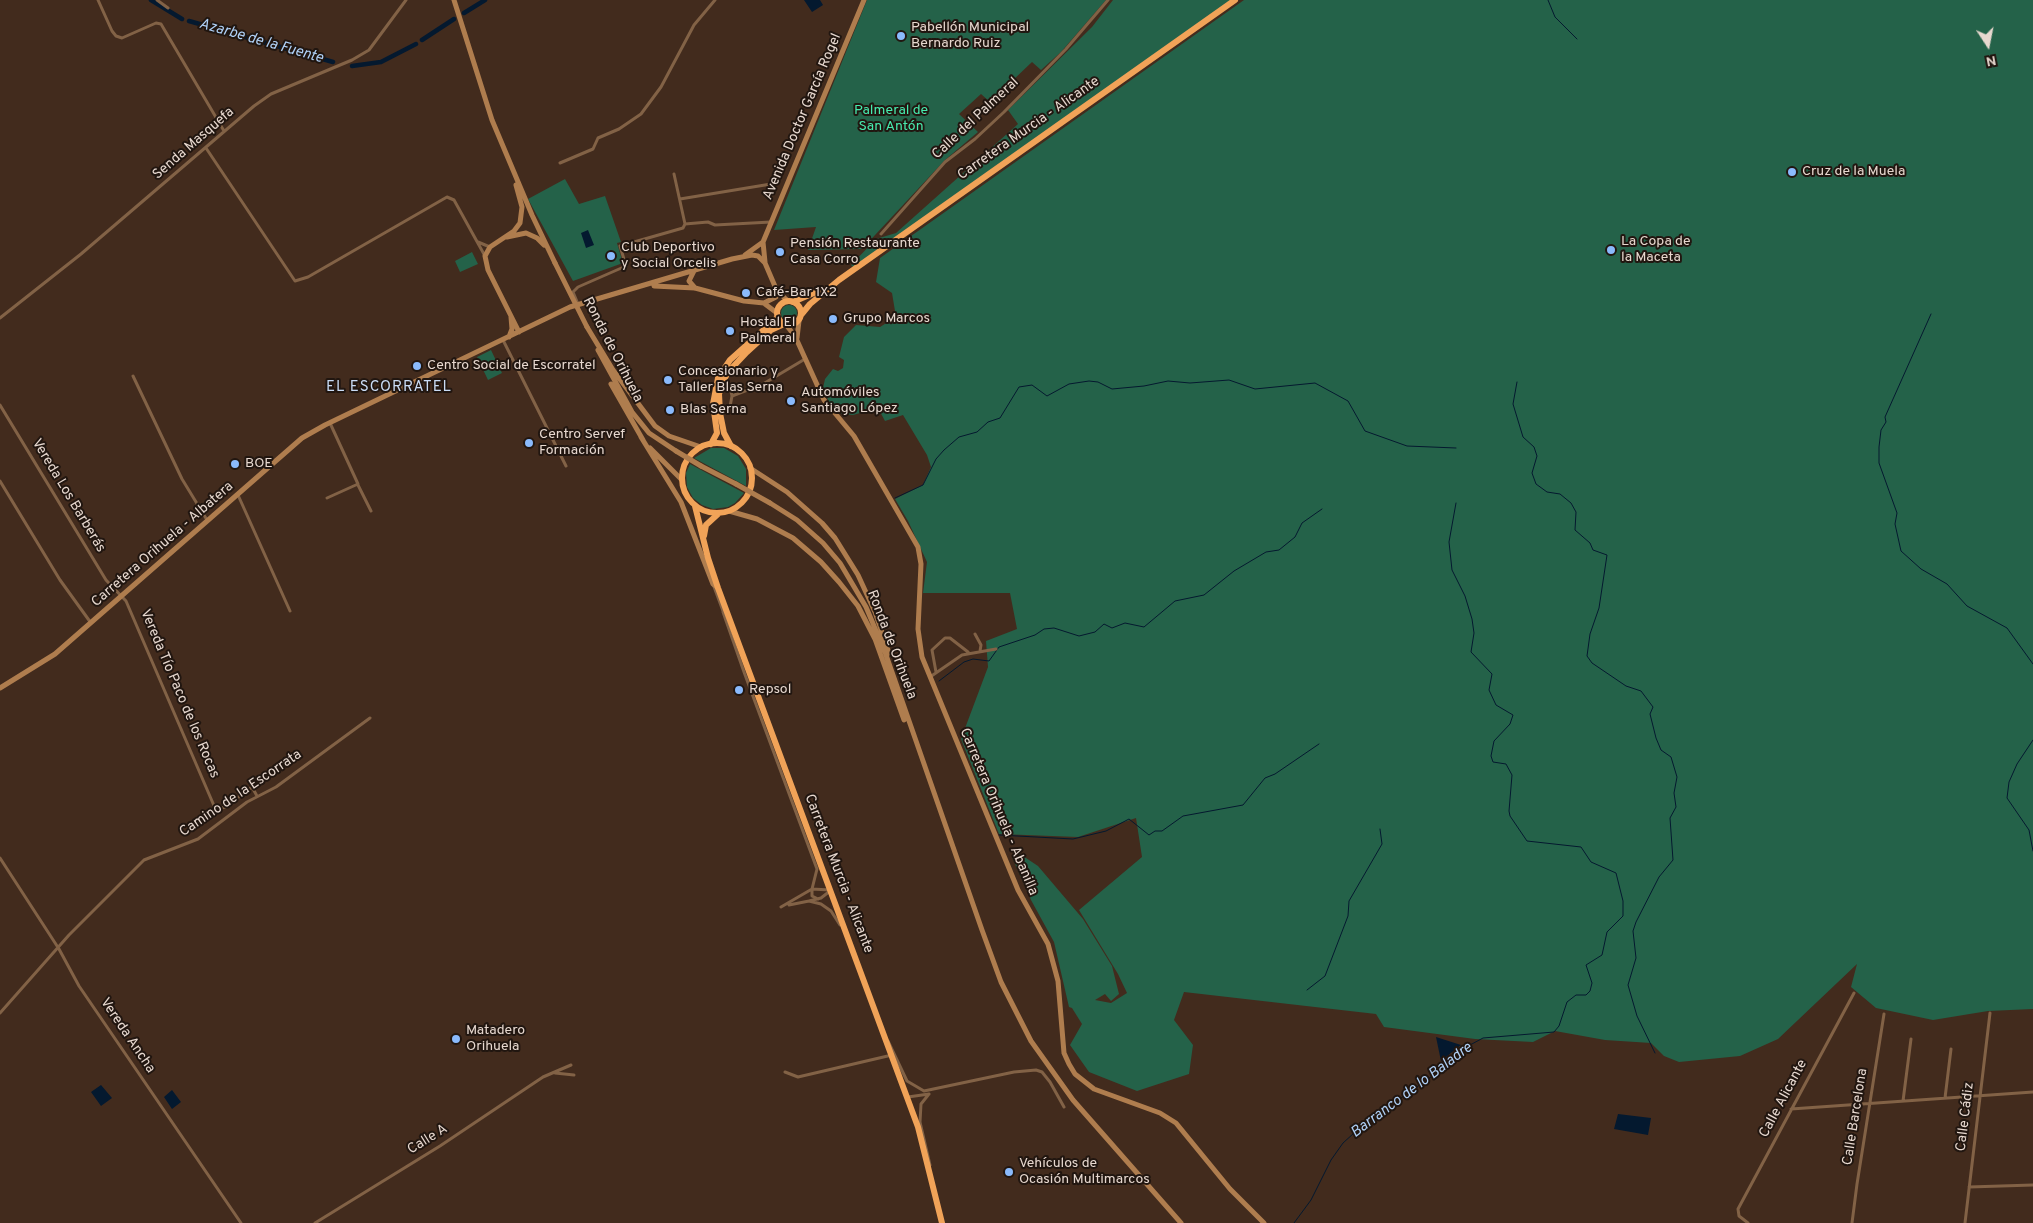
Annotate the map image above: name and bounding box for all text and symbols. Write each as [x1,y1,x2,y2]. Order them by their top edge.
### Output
water label: Azarbe de la Fuente [197,16,325,68]
place label: Pabellón Municipal Bernardo Ruiz [911,20,1029,52]
north arrow [1963,20,2013,70]
marker: Pabellón Municipal Bernardo Ruiz [895,30,907,42]
street label: Avenida Doctor García Rogel [760,31,846,203]
text: N [1984,51,1998,70]
street label: Carretera Murcia - Alicante [955,74,1103,184]
street label: Calle del Palmeral [929,75,1023,163]
park label: Palmeral de San Antón [854,103,928,136]
street label: Senda Masquefa [150,104,238,184]
place label: Cruz de la Muela [1802,164,1905,180]
marker: Cruz de la Muela [1786,166,1798,178]
place label: La Copa de la Maceta [1621,234,1691,266]
place label: Pensión Restaurante Casa Corro [790,236,920,268]
place label: Club Deportivo y Social Orcelis [621,240,717,272]
marker: La Copa de la Maceta [1605,244,1617,256]
marker: Pensión Restaurante Casa Corro [774,246,786,258]
marker: Club Deportivo y Social Orcelis [605,250,617,262]
place label: Café-Bar 1X2 [756,285,837,301]
marker: Café-Bar 1X2 [740,287,752,299]
street label: Ronda de Orihuela [578,295,646,405]
place label: Grupo Marcos [843,311,930,327]
marker: Grupo Marcos [827,313,839,325]
place label: Hostal El Palmeral [740,315,796,348]
marker: Hostal El Palmeral [724,325,736,337]
place label: Centro Social de Escorratel [427,358,596,374]
marker: Centro Social de Escorratel [411,360,423,372]
place label: Concesionario y Taller Blas Serna [678,364,783,397]
marker: Concesionario y Taller Blas Serna [662,374,674,386]
district label: EL ESCORRATEL [324,379,454,397]
place label: Automóviles Santiago López [801,385,898,418]
marker: Automóviles Santiago López [785,395,797,407]
place label: Blas Serna [680,402,747,418]
marker: Blas Serna [664,404,676,416]
place label: Centro Servef Formación [539,427,625,460]
street label: Vereda Los Barberás [27,436,109,556]
marker: Centro Servef Formación [523,437,535,449]
place label: BOE [245,456,273,472]
marker: BOE [229,458,241,470]
street label: Carretera Orihuela - Albatera [89,479,237,611]
street label: Ronda de Orihuela [862,588,920,702]
street label: Vereda Tío Paco de los Rocas [136,607,222,781]
place label: Repsol [749,682,791,698]
marker: Repsol [733,684,745,696]
street label: Carretera Orihuela - Abanilla [955,726,1041,898]
street label: Camino de la Escorrata [177,747,305,841]
street label: Carretera Murcia - Alicante [800,792,876,956]
street label: Vereda Ancha [96,995,158,1077]
place label: Matadero Orihuela [466,1023,525,1056]
marker: Matadero Orihuela [450,1033,462,1045]
water label: Barranco de lo Baladre [1348,1039,1476,1143]
street label: Calle Alicante [1756,1057,1812,1141]
street label: Calle Barcelona [1840,1067,1872,1167]
street label: Calle Cádiz [1953,1081,1979,1153]
street label: Calle A [405,1121,451,1159]
place label: Vehículos de Ocasión Multimarcos [1019,1156,1150,1188]
marker: Vehículos de Ocasión Multimarcos [1003,1166,1015,1178]

